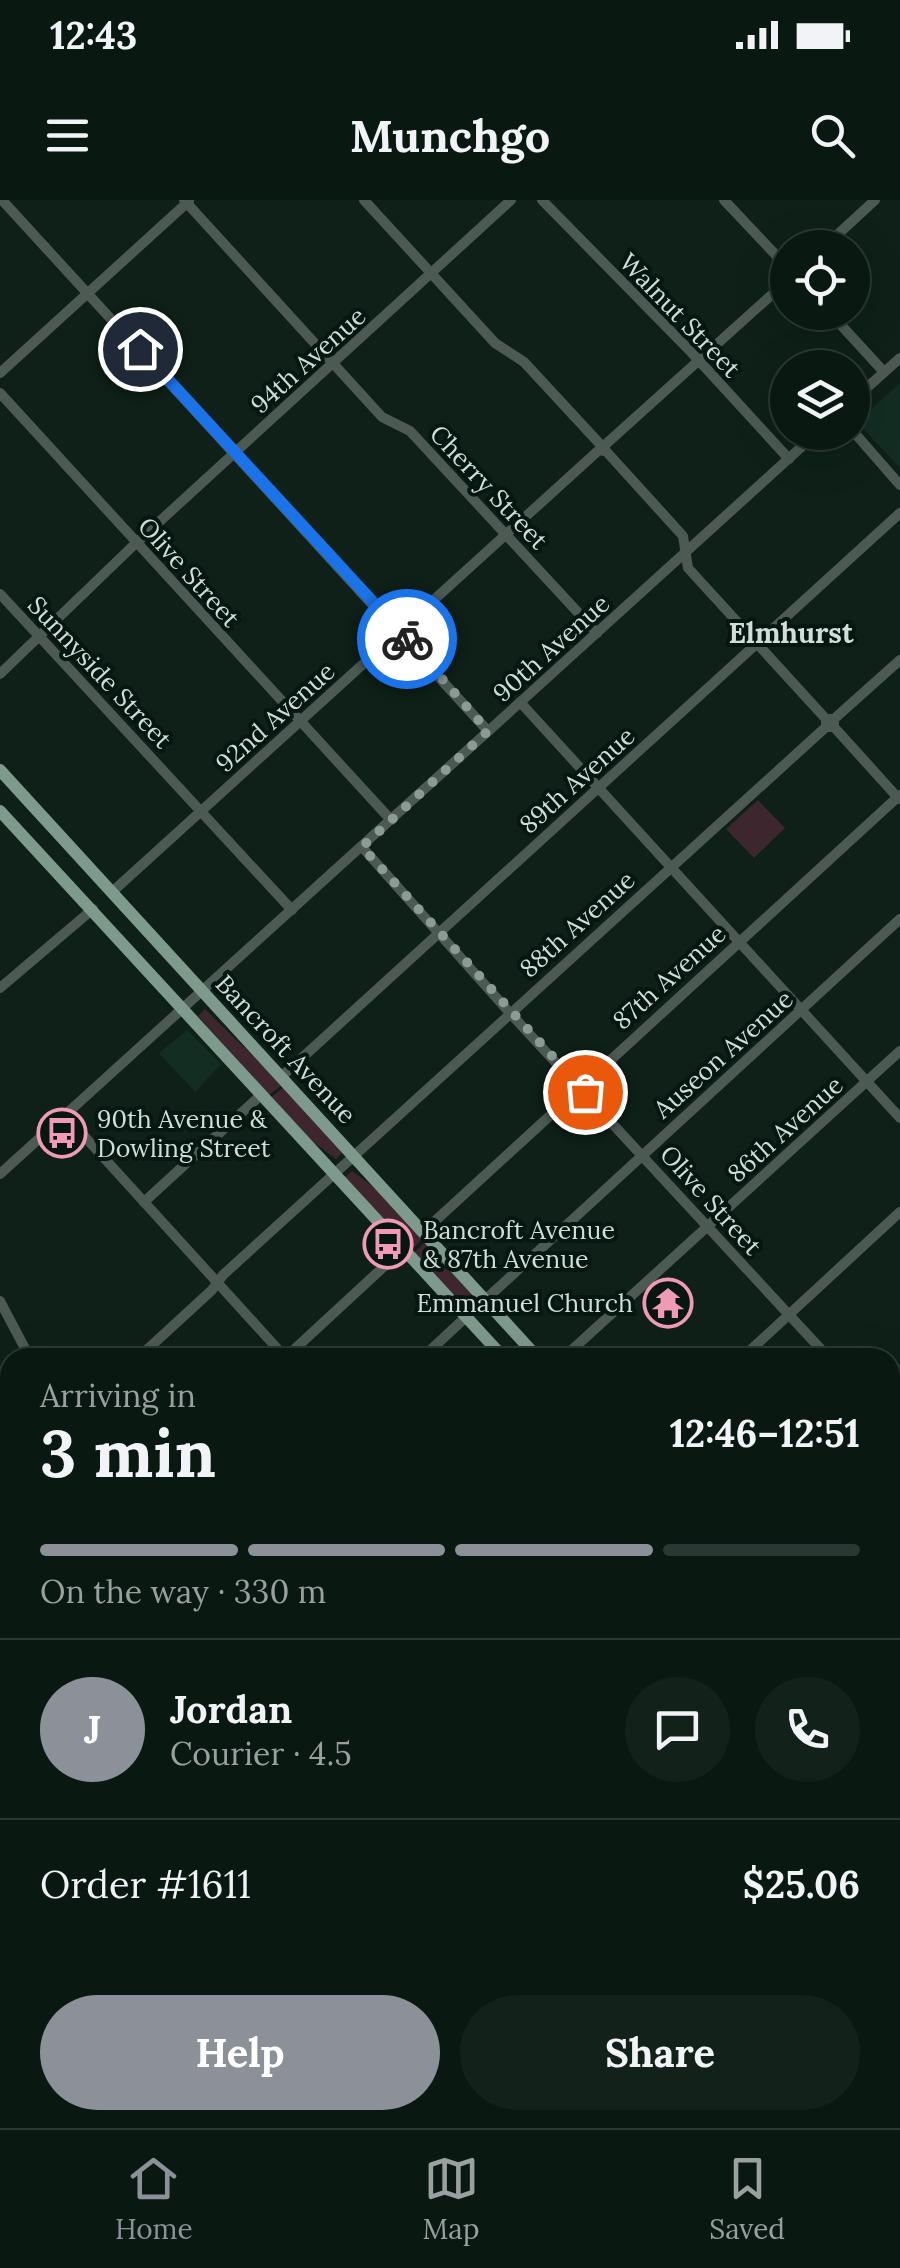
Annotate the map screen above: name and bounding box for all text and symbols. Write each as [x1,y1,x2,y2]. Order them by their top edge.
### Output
text: 12:43 [50,11,137,59]
text: Munchgo [350,107,550,164]
icon: menu [40,108,95,163]
icon: search [805,108,860,163]
map controls [770,230,870,450]
button: locate [770,230,870,330]
street label: Walnut Street [613,246,748,384]
street label: 94th Avenue [244,300,372,420]
pin [98,307,183,392]
icon: home [113,322,168,377]
button: layers [770,350,870,450]
street label: Cherry Street [423,418,555,556]
street label: Olive Street [131,510,247,634]
street label: 90th Avenue [486,587,616,709]
street label: Sunnyside Street [21,589,179,755]
courier [357,589,457,689]
icon: bike [380,612,435,667]
district label: Elmhurst [729,615,854,651]
street label: 92nd Avenue [209,655,341,779]
street label: 89th Avenue [513,720,641,840]
street label: 88th Avenue [513,864,641,984]
street label: 87th Avenue [606,918,732,1036]
street label: Bancroft Avenue [209,968,363,1130]
street label: Auseon Avenue [646,983,799,1126]
pin [543,1050,628,1135]
icon: bag [558,1065,613,1120]
street label: 86th Avenue [721,1069,849,1189]
place label: 90th Avenue & Dowling Street [97,1103,271,1164]
bus stop icon: 90th Avenue & Dowling Street [36,1107,88,1159]
street label: Olive Street [653,1138,769,1262]
place label: Bancroft Avenue & 87th Avenue [423,1214,615,1275]
bus stop icon: Bancroft Avenue & 87th Avenue [362,1218,414,1270]
temple icon: Emmanuel Church [642,1277,694,1329]
place label: Emmanuel Church [417,1287,633,1319]
text: Arriving in [40,1375,196,1416]
text: 12:46–12:51 [670,1409,860,1457]
text: 3 min [40,1412,216,1495]
text: On the way · 330 m [40,1571,326,1612]
button: chat [625,1677,730,1782]
button: phone [755,1677,860,1782]
text: Jordan [170,1685,292,1733]
text: J [84,1705,101,1753]
text: Courier · 4.5 [170,1733,352,1774]
text: Order #1611 [40,1860,251,1908]
text: $25.06 [743,1860,860,1908]
button: Help [40,1995,440,2110]
button: Share [460,1995,860,2110]
tab: Home [115,2151,193,2247]
tab: Map [423,2151,479,2247]
tab: Saved [709,2151,785,2247]

